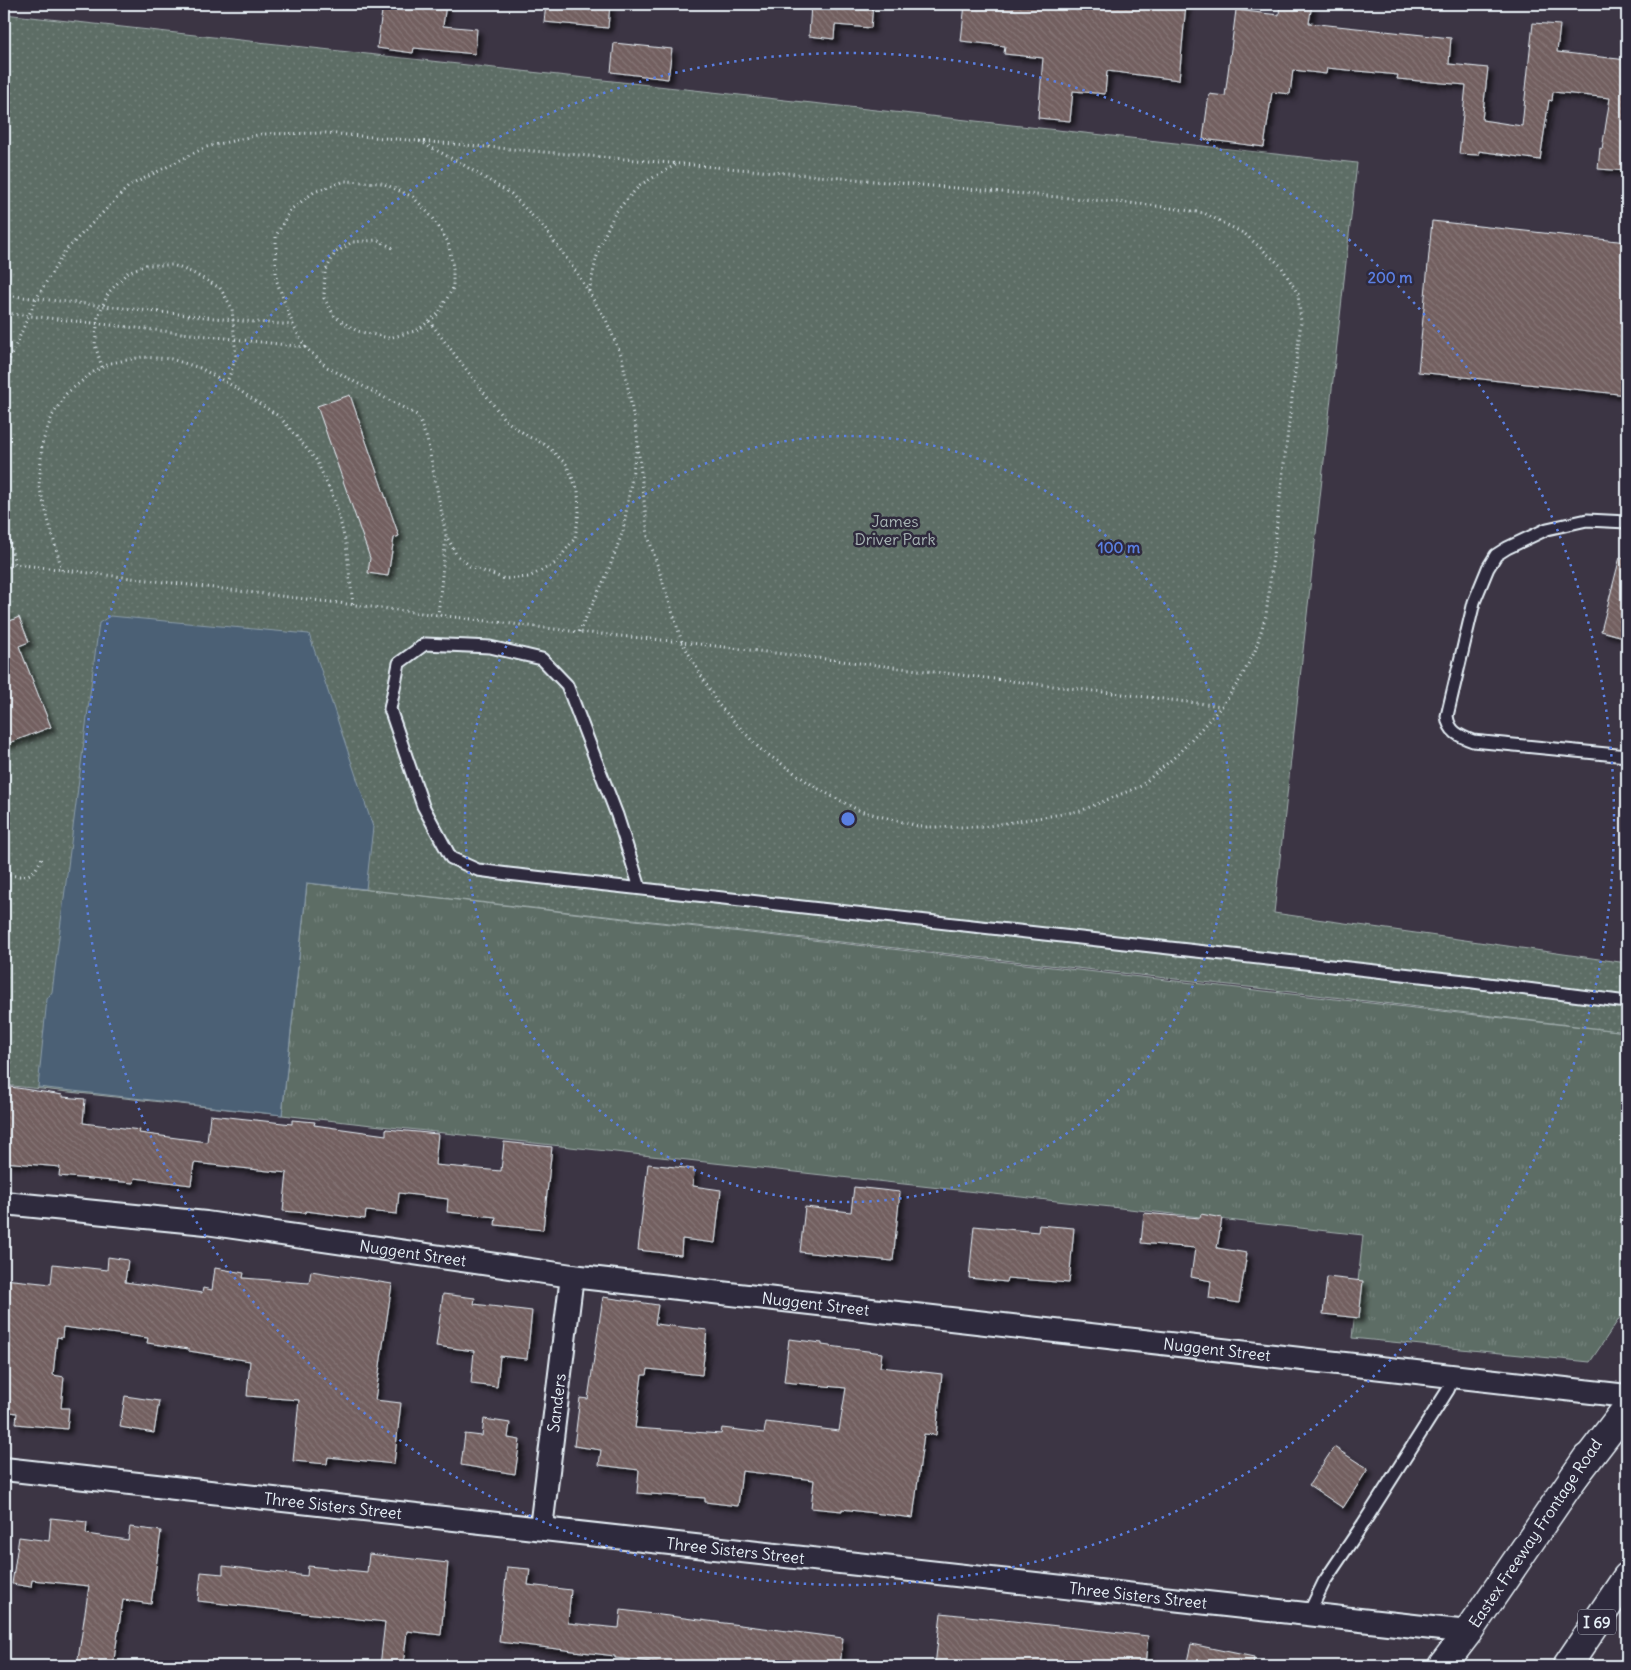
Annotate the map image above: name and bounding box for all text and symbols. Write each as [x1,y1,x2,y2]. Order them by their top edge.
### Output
text: 200 m [1368,268,1412,287]
park label: James Driver Park [854,511,936,549]
text: 100 m [1098,538,1140,557]
centre of rings [839,810,857,828]
street label: Nuggent Street [358,1235,468,1271]
street label: Nuggent Street [761,1288,871,1320]
street label: Nuggent Street [1162,1333,1272,1365]
street label: Sanders [543,1372,570,1433]
street label: Eastex Freeway Frontage Road [1464,1435,1606,1631]
street label: Three Sisters Street [263,1488,404,1523]
street label: Three Sisters Street [665,1533,806,1568]
street label: Three Sisters Street [1068,1578,1209,1613]
road number: I 69 [1578,1610,1616,1634]

